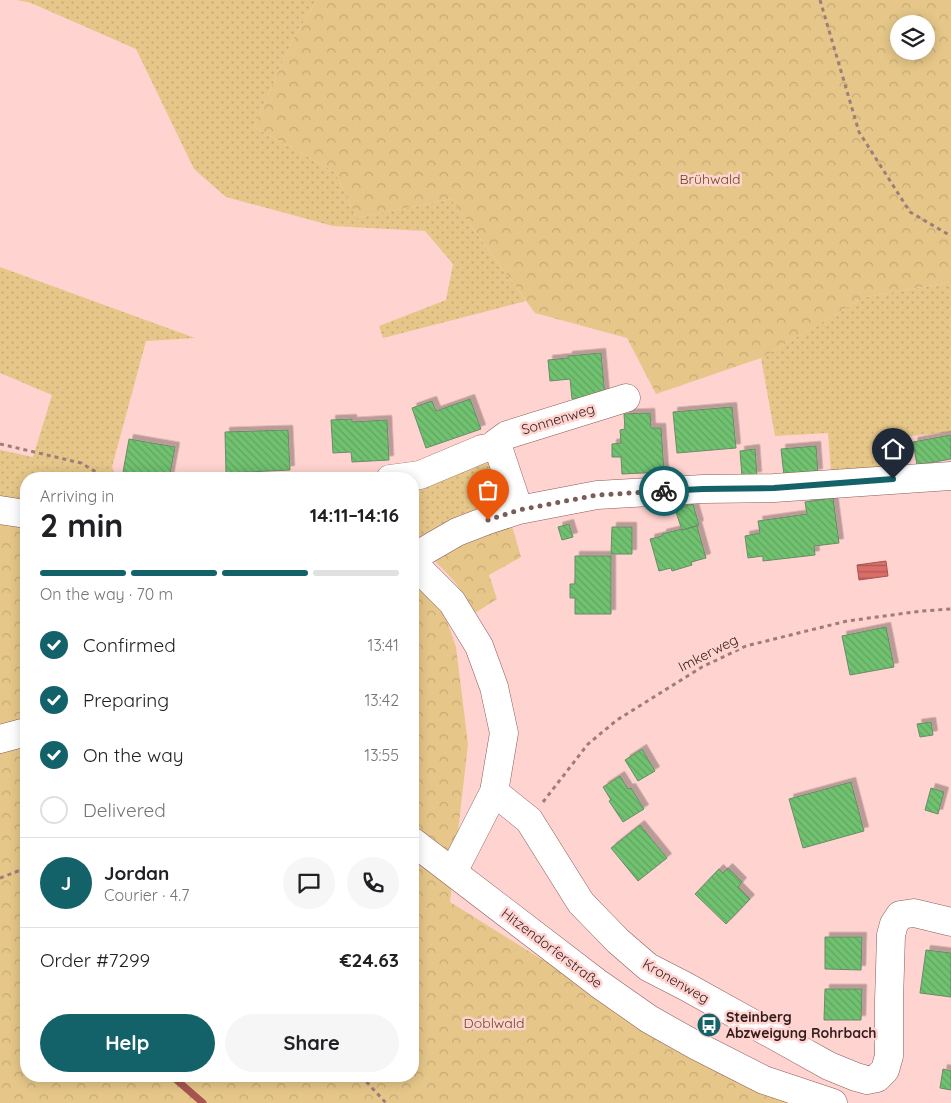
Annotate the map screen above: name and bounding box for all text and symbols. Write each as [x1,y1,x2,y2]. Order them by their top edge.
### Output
map controls [890,15,935,60]
button: layers [890,15,935,60]
park label: Brühwald [679,170,741,188]
street label: Sonnenweg [519,399,597,439]
pin [872,428,914,479]
icon: home [879,435,907,463]
courier [639,466,689,516]
pin [467,469,509,520]
icon: bag [474,476,502,504]
icon: bike [650,477,678,505]
text: Arriving in [40,486,114,506]
text: 14:11–14:16 [310,503,399,527]
text: 2 min [40,505,123,545]
text: On the way · 70 m [40,584,173,604]
street label: Imkerweg [675,630,741,676]
icon: check [40,631,68,659]
text: Confirmed [83,633,176,657]
text: 13:41 [367,635,399,655]
icon: check [40,686,68,714]
text: Preparing [83,688,169,712]
text: 13:42 [364,690,399,710]
icon: check [40,741,68,769]
text: On the way [83,743,184,767]
text: 13:55 [364,745,399,765]
text: Delivered [83,798,166,822]
button: chat [283,857,335,909]
button: phone [347,857,399,909]
text: Jordan [104,861,169,885]
text: J [61,871,71,895]
text: Courier · 4.7 [104,885,189,905]
street label: Hitzendorferstraße [498,904,606,992]
text: Order #7299 [40,948,150,972]
text: €24.63 [340,948,399,972]
street label: Kronenweg [639,955,713,1007]
place label: Steinberg Abzweigung Rohrbach [726,1008,877,1042]
bus stop icon: Steinberg Abzweigung Rohrbach [696,1012,722,1038]
button: Help [40,1014,215,1072]
button: Share [225,1014,399,1072]
park label: Doblwald [464,1014,524,1032]

